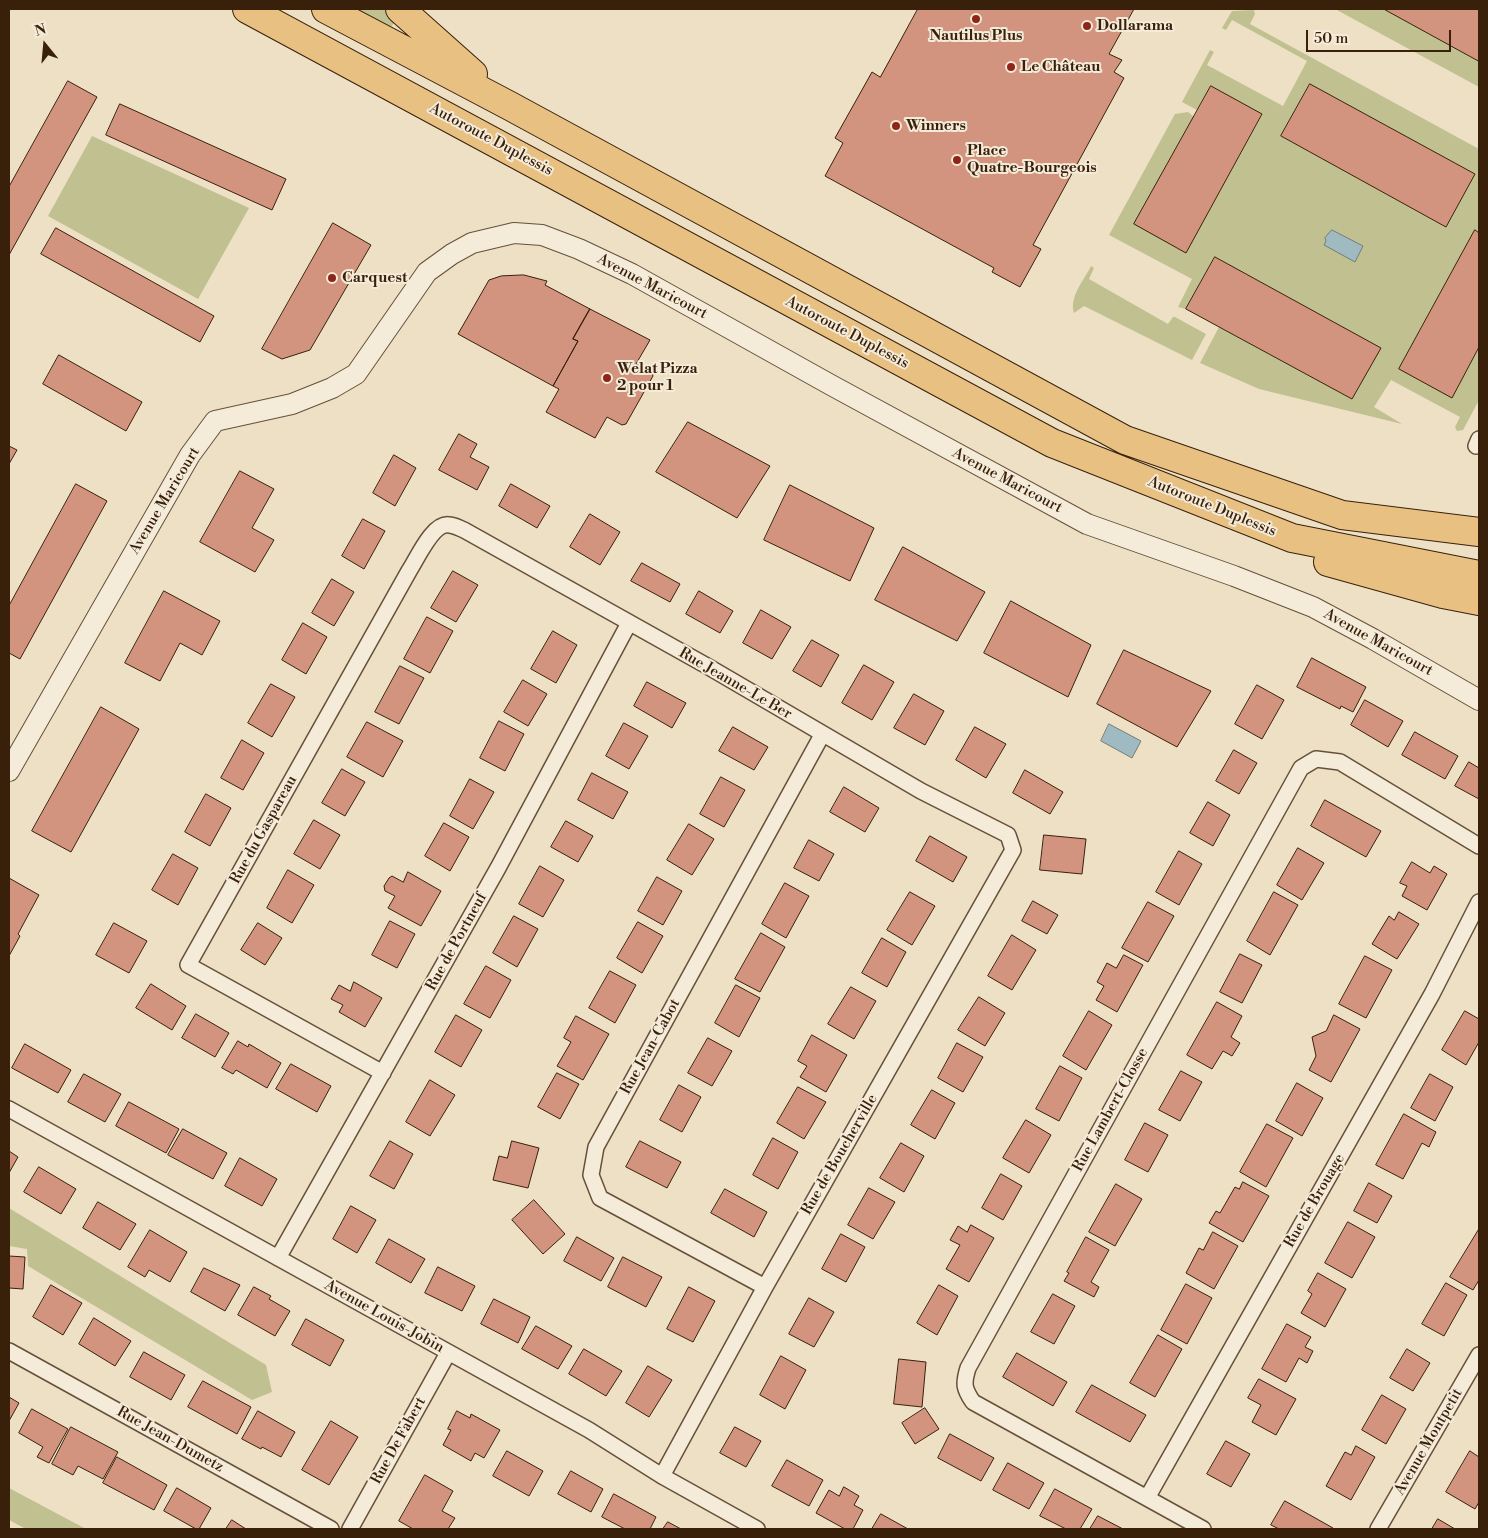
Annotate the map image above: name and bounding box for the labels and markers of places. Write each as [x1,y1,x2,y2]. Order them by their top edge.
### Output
marker: Nautilus Plus [970,13,982,25]
place label: Dollarama [1097,17,1173,35]
marker: Dollarama [1081,20,1093,32]
place label: Nautilus Plus [929,27,1023,45]
place label: Le Château [1021,58,1100,76]
marker: Le Château [1005,61,1017,73]
place label: Winners [906,117,966,135]
marker: Winners [890,120,902,132]
place label: Place Quatre-Bourgeois [967,142,1097,177]
marker: Place Quatre-Bourgeois [951,154,963,166]
place label: Carquest [342,269,407,287]
marker: Carquest [326,272,338,284]
place label: Welat Pizza 2 pour 1 [617,360,698,395]
marker: Welat Pizza 2 pour 1 [601,372,613,384]

